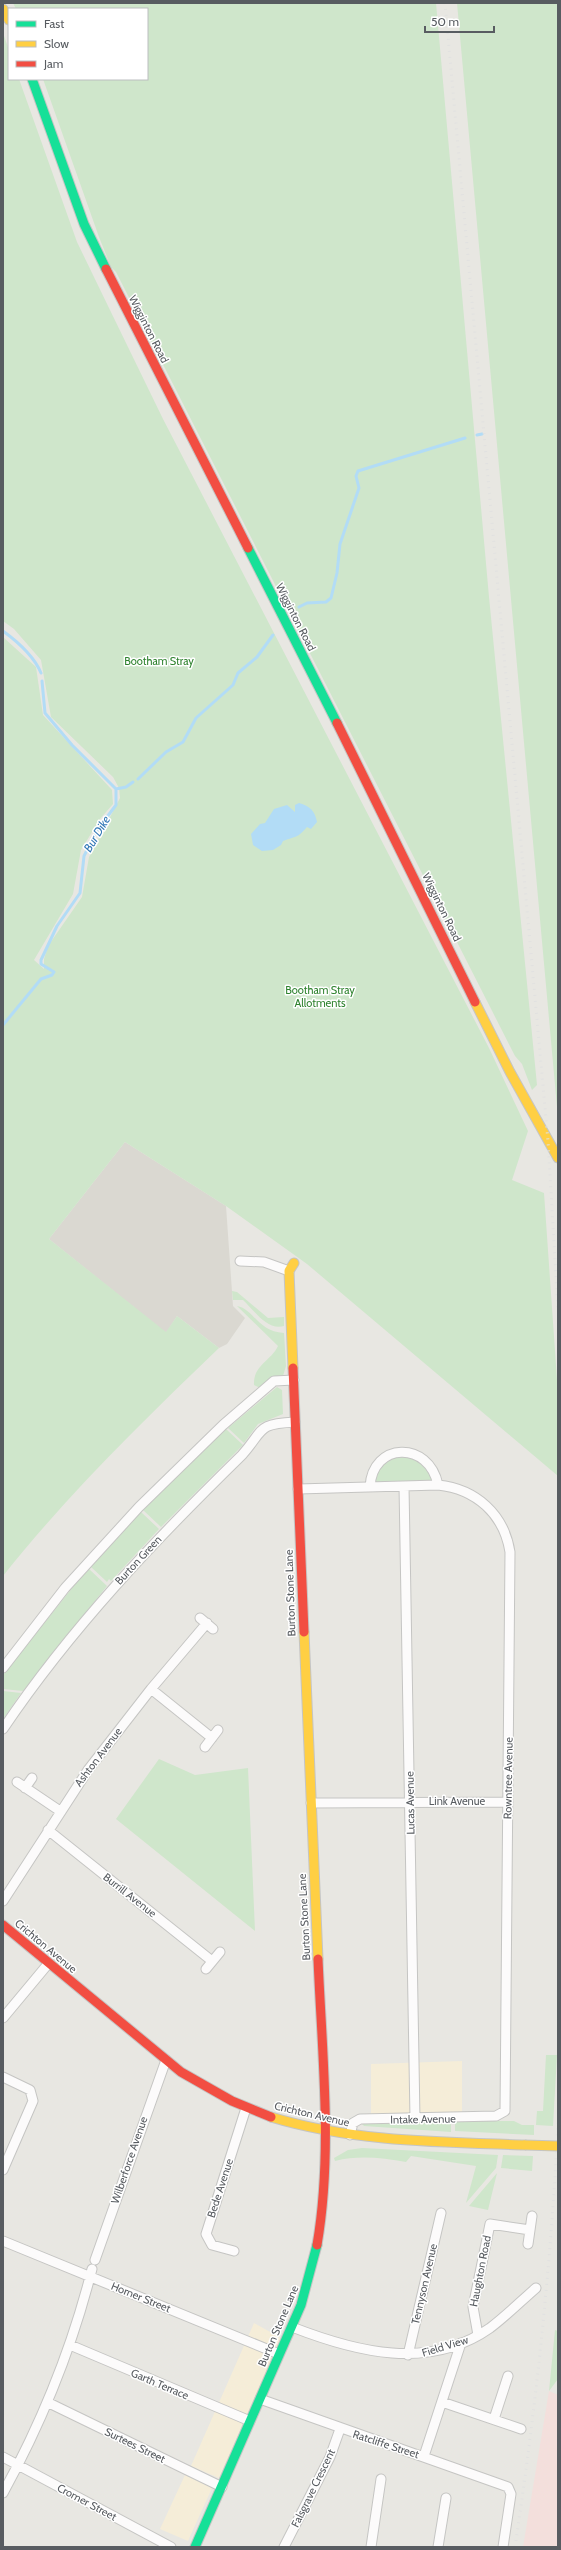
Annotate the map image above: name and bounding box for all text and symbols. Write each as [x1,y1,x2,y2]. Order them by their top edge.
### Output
legend [8,8,148,80]
scale bar [425,8,494,34]
text: 50 m [431,14,459,29]
text: Fast [44,16,64,31]
text: Slow [44,36,69,51]
text: Jam [43,56,63,71]
street label: Wigginton Road [126,293,172,365]
street label: Wigginton Road [273,581,319,653]
park label: Bootham Stray [124,654,194,668]
water label: Bur Dike [80,812,113,855]
street label: Wigginton Road [419,870,465,944]
park label: Bootham Stray Allotments [285,983,355,1010]
street label: Burton Green [112,1532,164,1588]
street label: Burton Stone Lane [281,1549,299,1637]
street label: Ashton Avenue [71,1724,125,1789]
street label: Rowntree Avenue [500,1736,516,1819]
street label: Lucas Avenue [402,1771,418,1835]
street label: Link Avenue [429,1794,486,1808]
street label: Burrill Avenue [100,1870,160,1920]
street label: Burton Stone Lane [295,1873,313,1961]
street label: Crichton Avenue [12,1916,80,1976]
street label: Crichton Avenue [273,2099,351,2130]
street label: Intake Avenue [390,2111,456,2127]
street label: Wilberforce Avenue [108,2114,151,2205]
street label: Bede Avenue [204,2156,236,2219]
street label: Haughton Road [466,2234,494,2308]
street label: Tennyson Avenue [408,2242,440,2326]
street label: Horner Street [109,2279,173,2315]
street label: Burton Stone Lane [255,2283,302,2369]
street label: Field View [420,2332,470,2360]
street label: Garth Terrace [129,2366,191,2403]
street label: Surtees Street [102,2424,168,2466]
street label: Ratcliffe Street [351,2427,421,2461]
street label: Falsgrave Crescent [288,2446,338,2529]
street label: Cromer Street [55,2480,119,2524]

